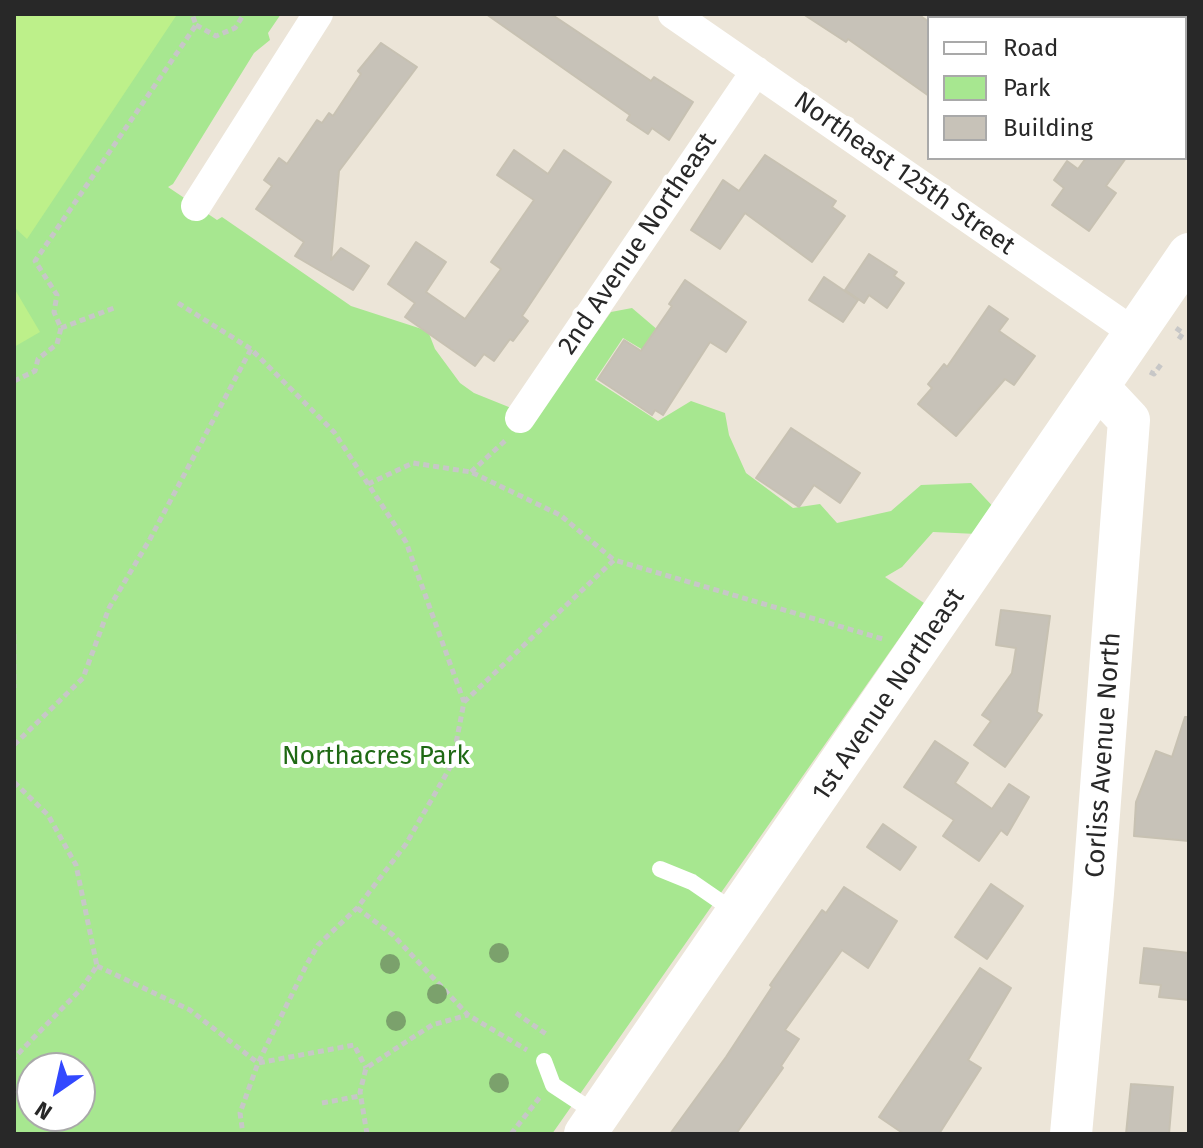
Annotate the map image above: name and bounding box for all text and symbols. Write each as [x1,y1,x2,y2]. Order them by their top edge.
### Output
legend [927,16,1187,160]
text: Road [1003,34,1058,62]
text: Park [1003,74,1050,102]
street label: Northeast 125th Street [787,86,1021,262]
text: Building [1003,114,1093,142]
street label: 2nd Avenue Northeast [552,127,724,361]
street label: 1st Avenue Northeast [806,583,972,807]
street label: Corliss Avenue North [1080,631,1128,879]
park label: Northacres Park [282,741,470,773]
north arrow [16,1052,96,1132]
text: N [30,1095,57,1126]

